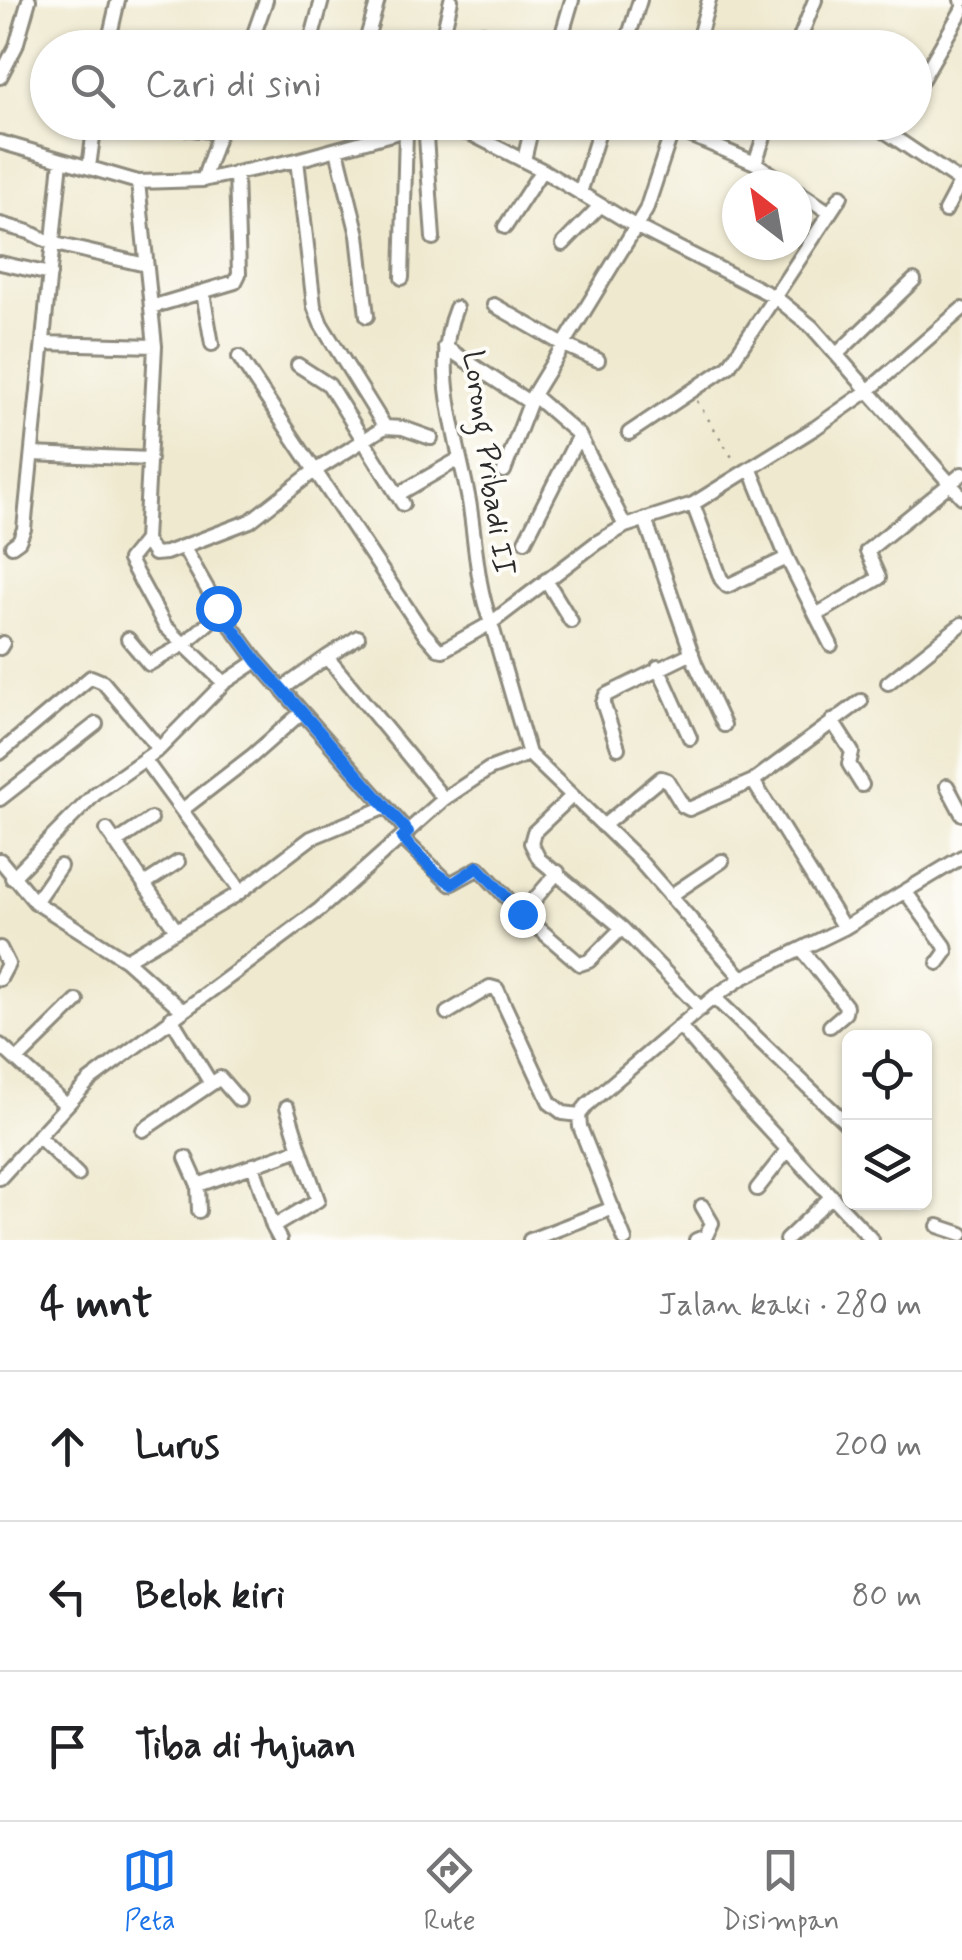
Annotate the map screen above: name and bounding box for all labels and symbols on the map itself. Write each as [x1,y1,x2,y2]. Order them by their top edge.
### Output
north arrow [722,170,812,260]
street label: Lorong Pribadi II [450,348,523,578]
route start [196,586,242,632]
route end [500,892,546,938]

